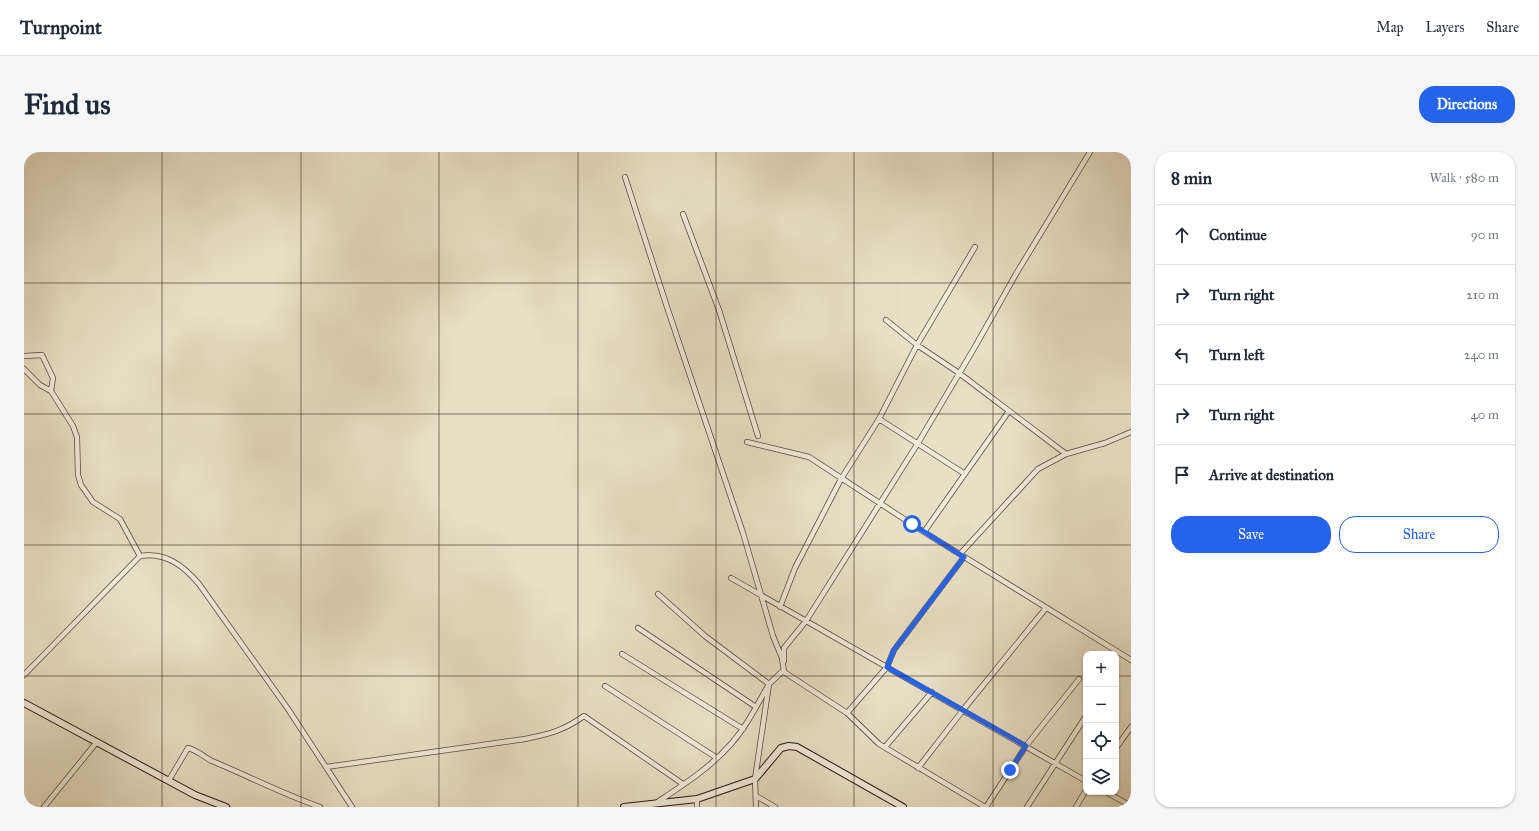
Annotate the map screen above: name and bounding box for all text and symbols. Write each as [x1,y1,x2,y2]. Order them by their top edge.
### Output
text: Turnpoint [20,16,102,39]
text: Map [1376,19,1404,36]
text: Layers [1426,19,1464,36]
text: Share [1486,19,1519,36]
button: Directions [1419,86,1515,123]
text: Find us [24,87,110,122]
text: 8 min [1171,168,1212,189]
text: Walk · 580 m [1430,170,1499,186]
icon: ahead [1171,224,1193,246]
text: Continue [1209,226,1267,244]
text: 90 m [1471,227,1499,243]
icon: right [1171,284,1193,306]
text: Turn right [1209,286,1274,304]
text: 210 m [1466,287,1499,303]
icon: left [1171,344,1193,366]
text: Turn left [1209,346,1265,364]
text: 240 m [1464,347,1499,363]
icon: right [1171,404,1193,426]
text: Turn right [1209,406,1274,424]
text: 40 m [1470,407,1499,423]
icon: arrive [1171,464,1193,486]
text: Arrive at destination [1209,466,1334,484]
route start [903,515,921,533]
button: Save [1171,516,1331,553]
button: Share [1339,516,1499,553]
map controls [1083,651,1119,795]
button: + [1083,651,1119,687]
button: − [1083,687,1119,723]
button: locate [1083,723,1119,759]
button: layers [1083,759,1119,795]
route end [1001,761,1019,779]

